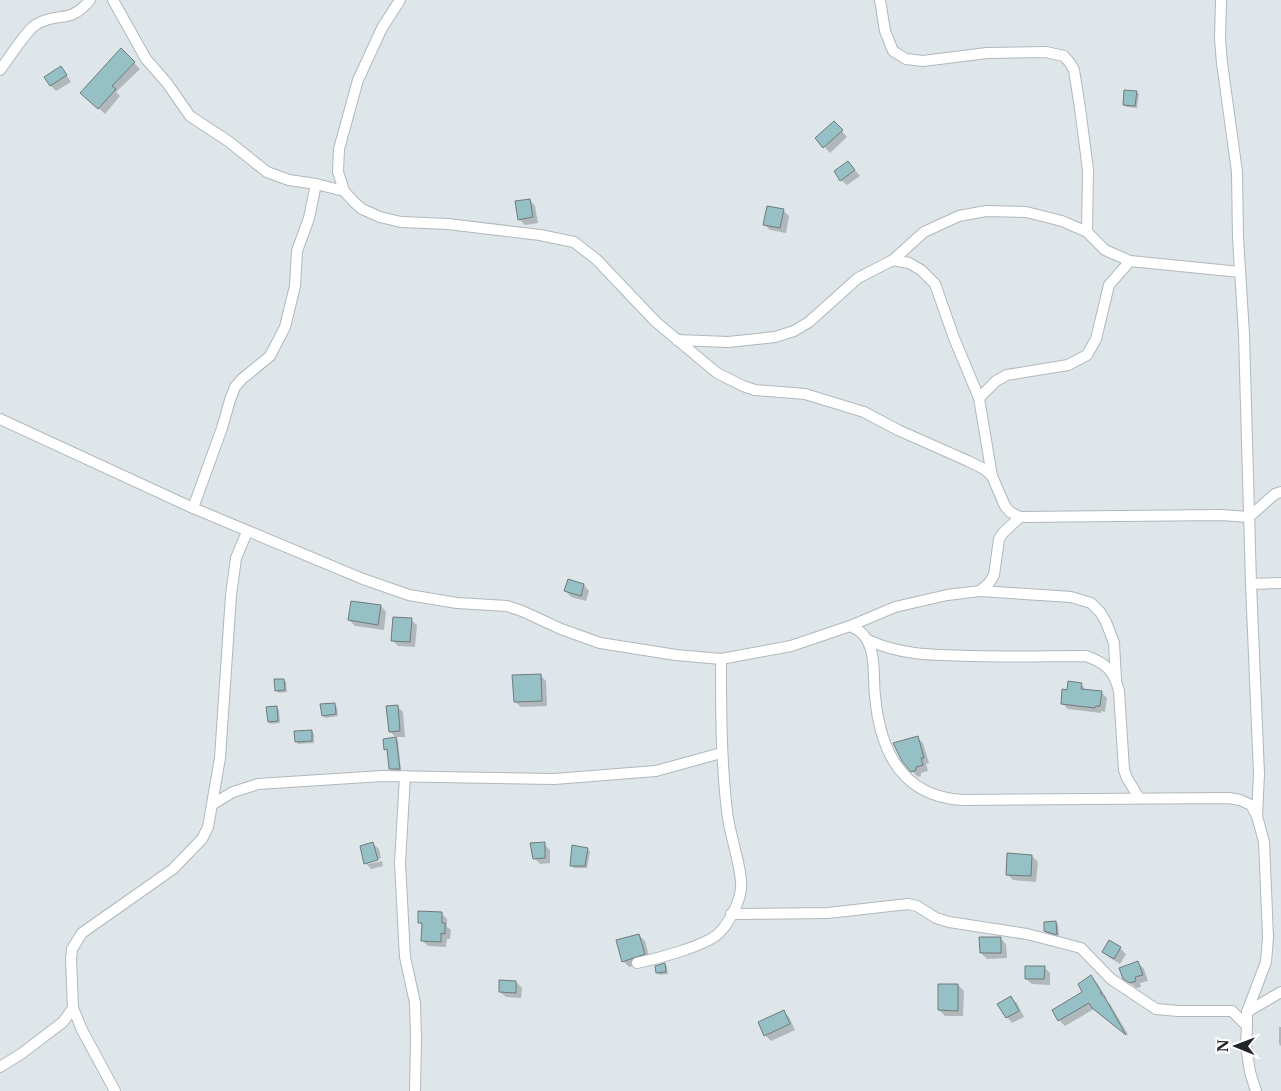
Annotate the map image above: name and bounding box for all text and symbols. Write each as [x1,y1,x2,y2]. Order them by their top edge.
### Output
north arrow [1211,1021,1261,1071]
text: N [1214,1039,1232,1053]

